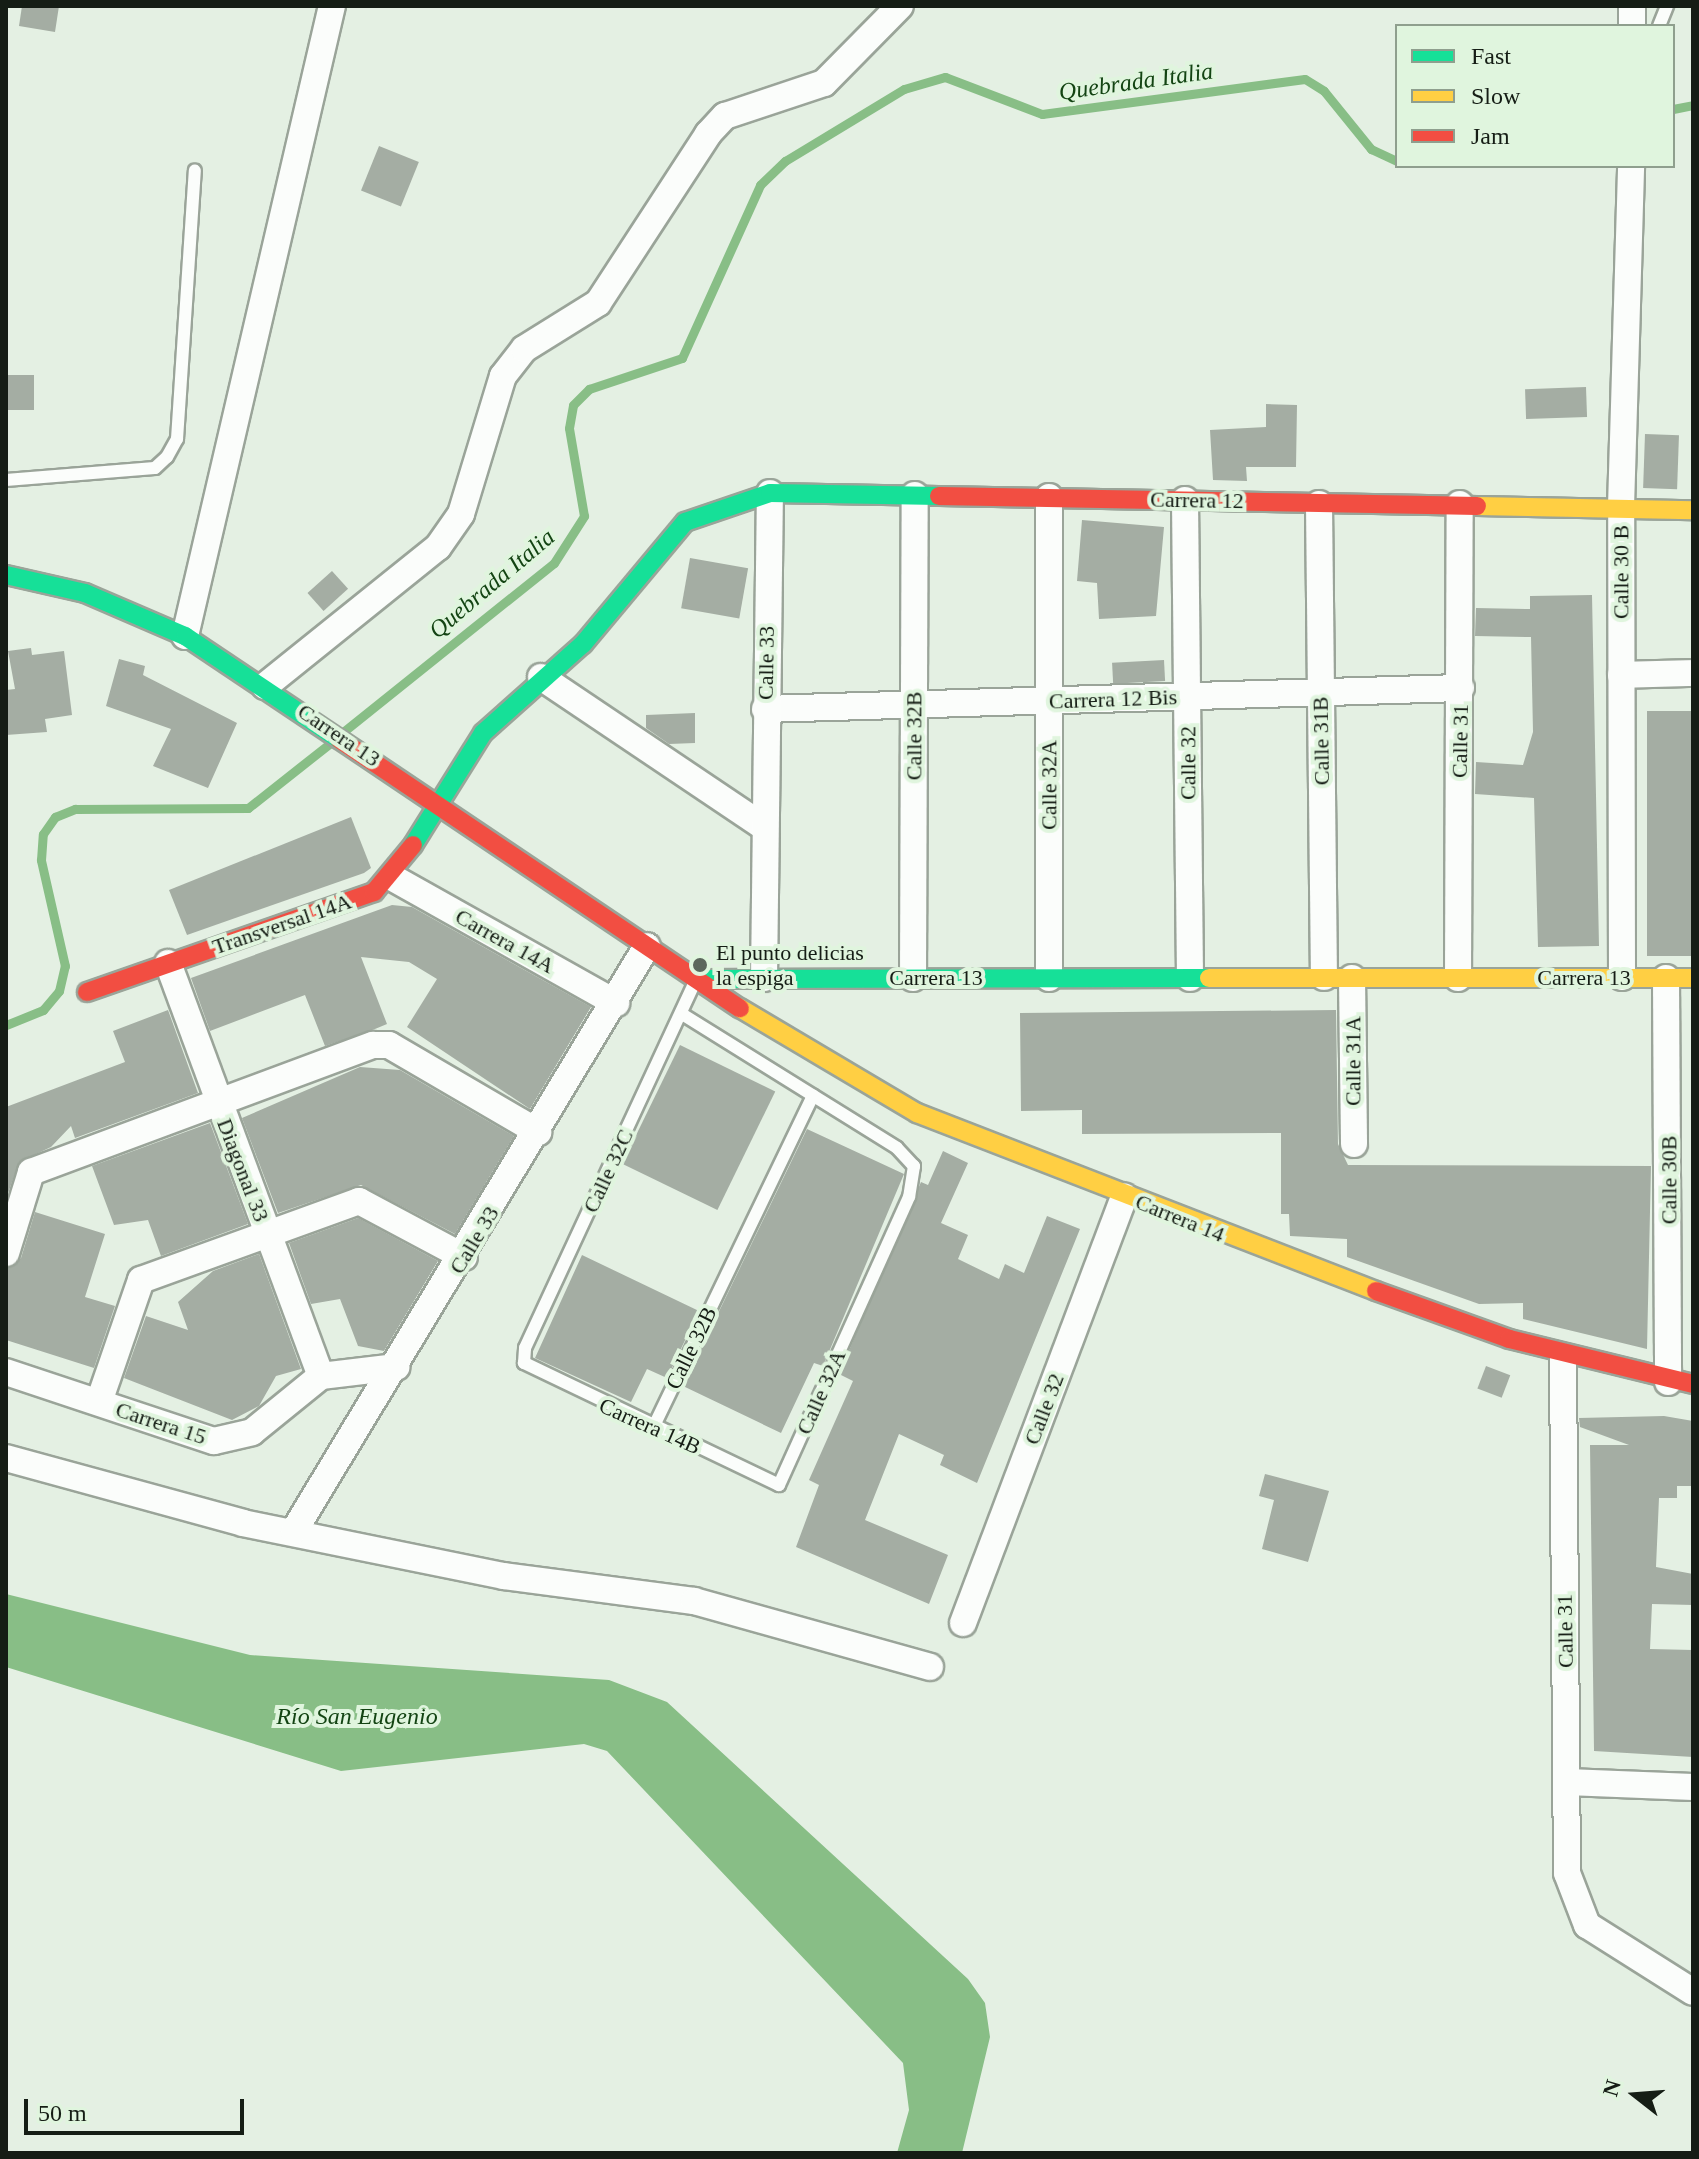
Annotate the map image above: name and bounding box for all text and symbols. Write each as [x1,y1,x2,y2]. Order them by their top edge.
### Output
legend [1395,24,1675,168]
text: Fast [1471,43,1511,69]
water label: Quebrada Italia [1057,57,1215,107]
text: Slow [1471,83,1520,109]
text: Jam [1471,123,1510,149]
street label: Carrera 12 [1150,486,1244,514]
water label: Quebrada Italia [423,523,561,645]
street label: Calle 30 B [1608,525,1634,619]
street label: Calle 33 [752,626,780,700]
street label: Carrera 12 Bis [1048,684,1178,714]
street label: Calle 32B [901,692,927,780]
street label: Calle 31B [1307,696,1335,786]
street label: Carrera 13 [293,698,385,772]
street label: Calle 31 [1446,704,1474,778]
street label: Calle 32 [1175,726,1201,800]
street label: Calle 32A [1036,740,1062,830]
street label: Transversal 14A [209,888,355,960]
street label: Carrera 14A [451,903,559,979]
place label: El punto delicias la espiga [716,939,864,990]
marker: El punto delicias la espiga [691,956,709,974]
street label: Carrera 13 [889,965,983,991]
street label: Carrera 13 [1537,965,1631,991]
street label: Calle 31A [1340,1016,1366,1106]
street label: Diagonal 33 [211,1115,275,1225]
street label: Calle 32C [577,1125,639,1217]
street label: Calle 30B [1656,1136,1682,1224]
street label: Carrera 14 [1132,1188,1228,1248]
street label: Calle 33 [444,1202,504,1278]
street label: Calle 32B [660,1302,722,1394]
street label: Calle 32A [791,1346,851,1438]
street label: Calle 32 [1018,1370,1070,1448]
street label: Carrera 14B [595,1392,705,1460]
street label: Carrera 15 [112,1396,210,1450]
street label: Calle 31 [1551,1594,1579,1668]
water label: Río San Eugenio [276,1703,438,1731]
north arrow [1595,2055,1675,2135]
text: N [1597,2077,1626,2099]
scale bar [28,2083,248,2133]
text: 50 m [38,2100,87,2126]

